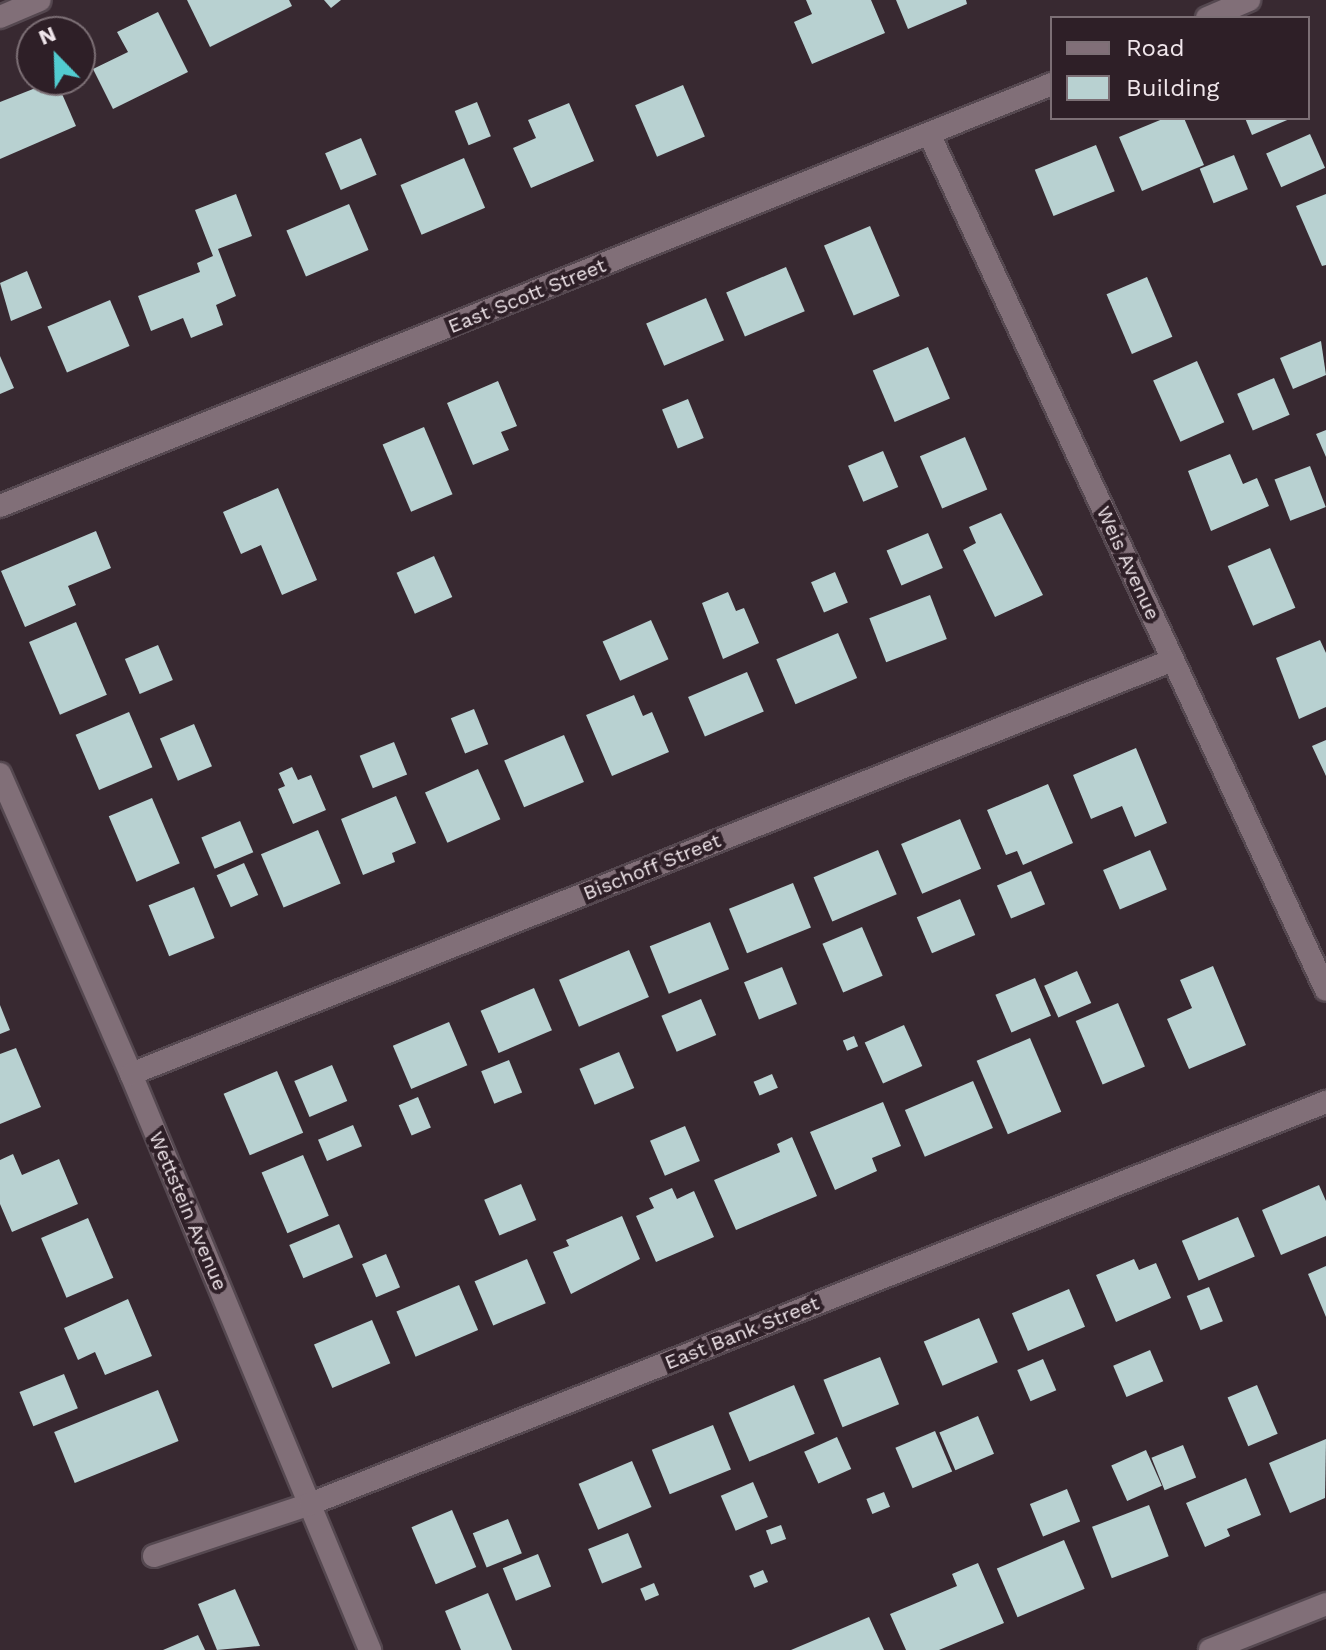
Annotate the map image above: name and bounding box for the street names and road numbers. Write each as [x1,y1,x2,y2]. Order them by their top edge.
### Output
street label: East Scott Street [445,253,609,339]
street label: Weis Avenue [1091,502,1165,624]
street label: Bischoff Street [579,828,725,906]
street label: Wettstein Avenue [144,1128,232,1294]
street label: East Bank Street [661,1291,823,1375]

